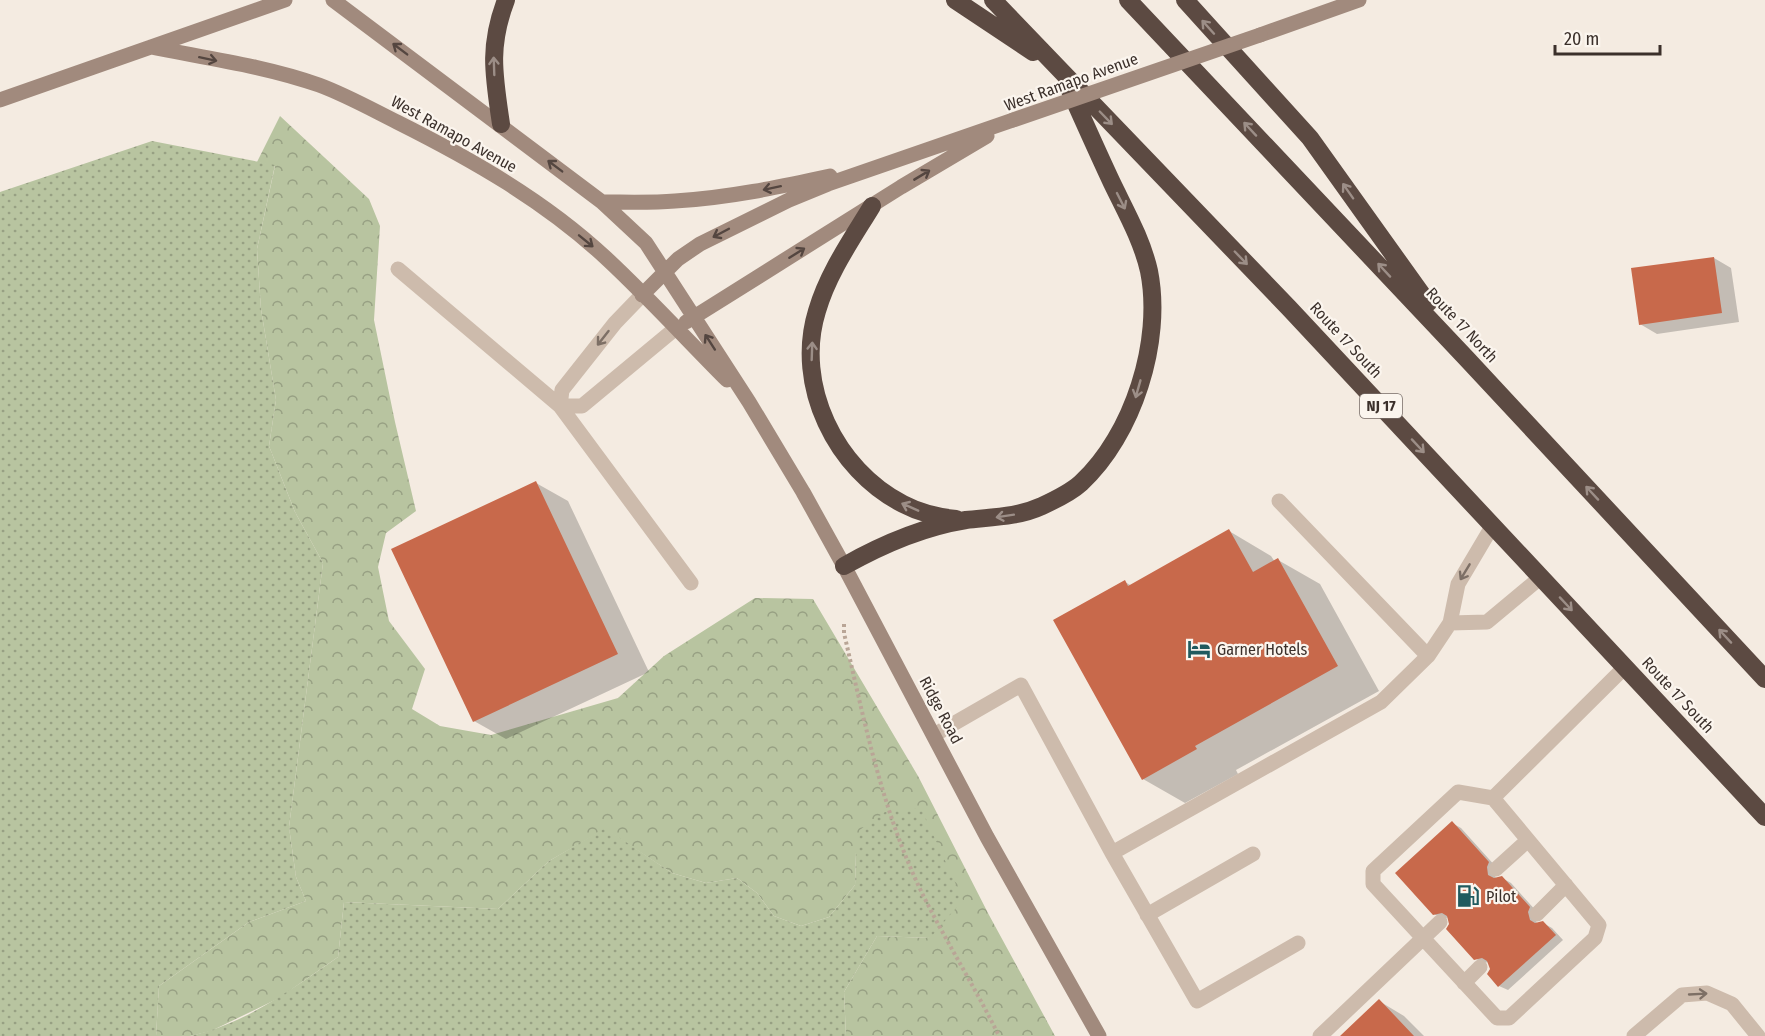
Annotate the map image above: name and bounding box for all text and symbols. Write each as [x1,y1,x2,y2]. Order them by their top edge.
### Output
scale bar [1555,18,1660,56]
one-way arrow [1201,20,1215,35]
text: 20 m [1564,28,1599,50]
one-way arrow [392,43,408,55]
street label: West Ramapo Avenue [1002,49,1141,115]
one-way arrow [198,54,217,65]
one-way arrow [488,57,499,77]
street label: West Ramapo Avenue [388,92,520,176]
one-way arrow [1099,110,1113,125]
one-way arrow [1243,121,1257,136]
one-way arrow [548,160,564,172]
one-way arrow [913,168,930,180]
one-way arrow [763,183,783,194]
one-way arrow [1342,184,1354,200]
one-way arrow [1116,192,1128,210]
one-way arrow [713,227,730,239]
one-way arrow [577,234,593,247]
one-way arrow [788,246,805,258]
one-way arrow [1234,251,1249,266]
one-way arrow [1377,263,1391,278]
street label: Route 17 North [1422,283,1502,367]
street label: Route 17 South [1306,298,1386,382]
one-way arrow [597,330,610,346]
one-way arrow [704,334,716,351]
one-way arrow [807,342,818,362]
one-way arrow [1132,379,1143,398]
road number: NJ 17 [1360,394,1402,418]
one-way arrow [1411,438,1425,453]
one-way arrow [1586,486,1600,501]
one-way arrow [901,501,920,512]
one-way arrow [995,511,1015,522]
one-way arrow [1459,563,1471,580]
one-way arrow [1559,596,1573,611]
one-way arrow [1718,629,1732,644]
hotel icon: Garner Hotels [1186,636,1212,662]
place label: Garner Hotels [1217,640,1308,659]
street label: Route 17 South [1638,653,1718,737]
street label: Ridge Road [915,673,967,747]
fuel station icon: Pilot [1455,883,1481,909]
place label: Pilot [1486,887,1517,906]
one-way arrow [1687,988,1707,999]

